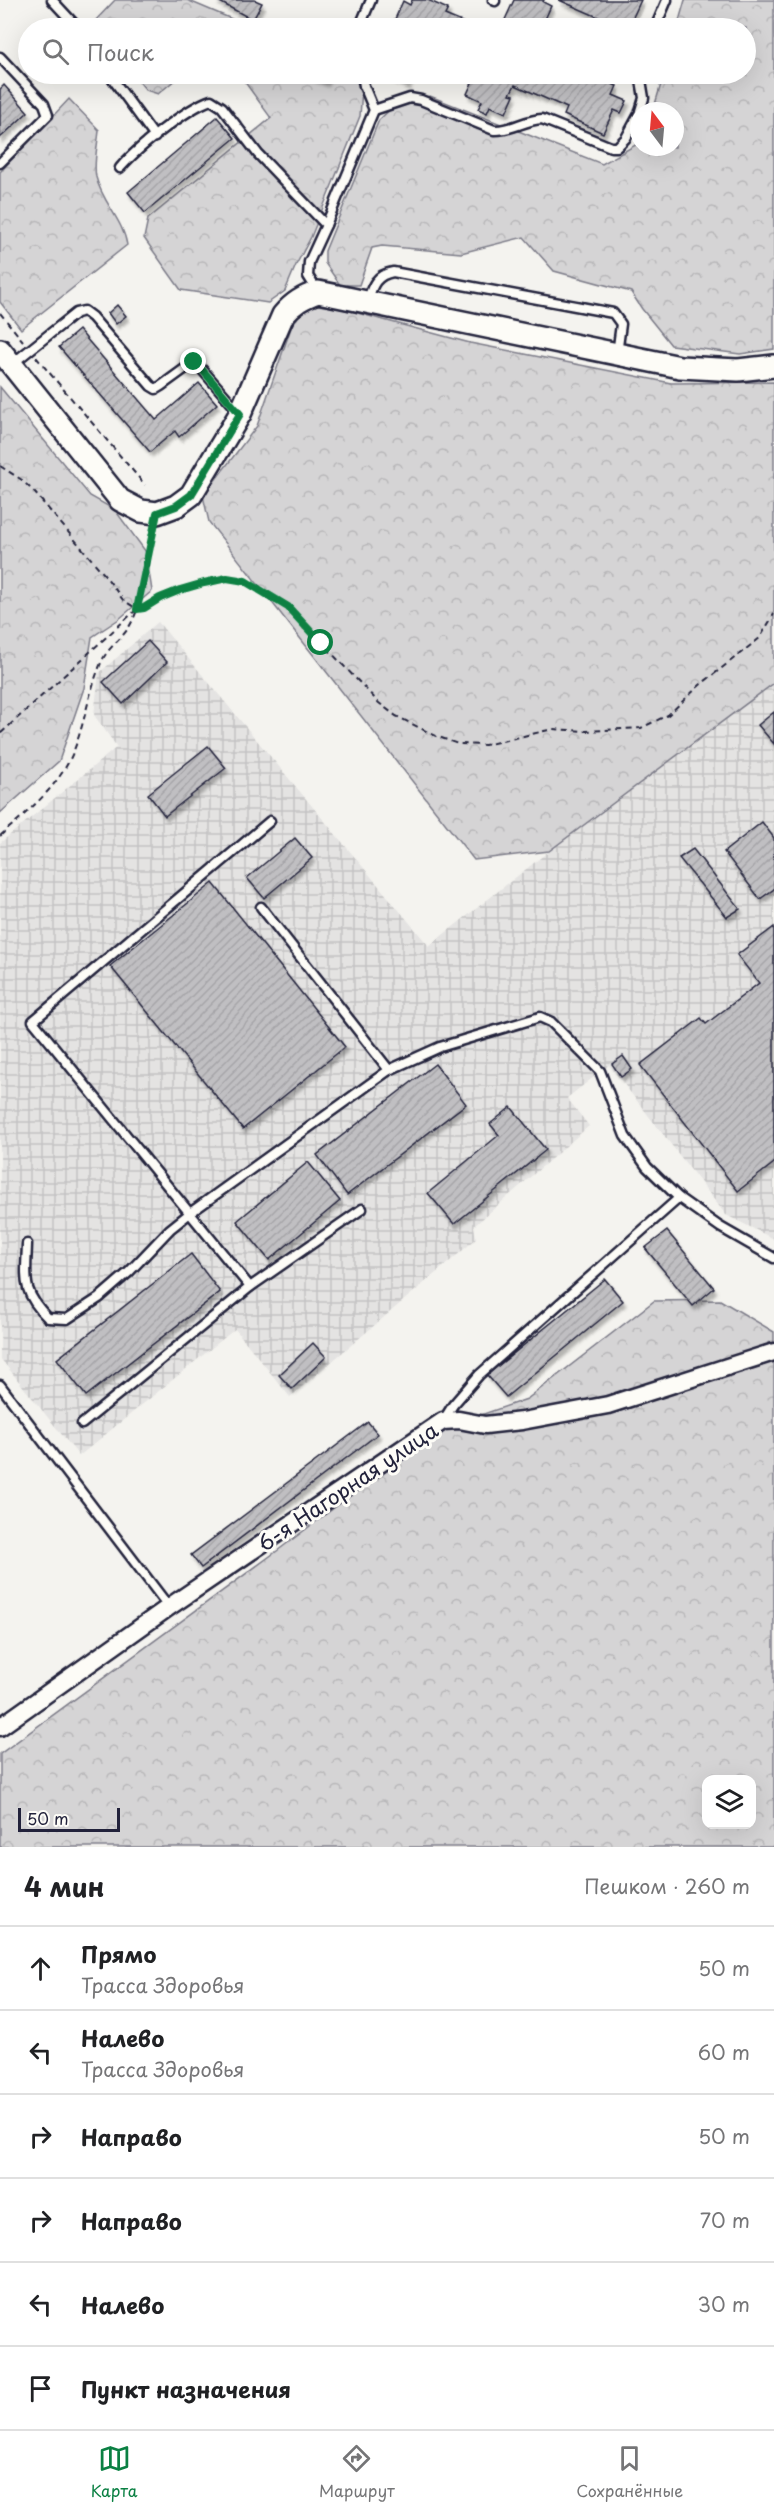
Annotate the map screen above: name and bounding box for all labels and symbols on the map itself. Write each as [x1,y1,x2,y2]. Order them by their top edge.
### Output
north arrow [630,102,684,156]
route end [180,348,206,374]
route start [307,629,333,655]
street label: 6-я Нагорная улица [250,1413,444,1558]
scale bar [18,1805,120,1832]

